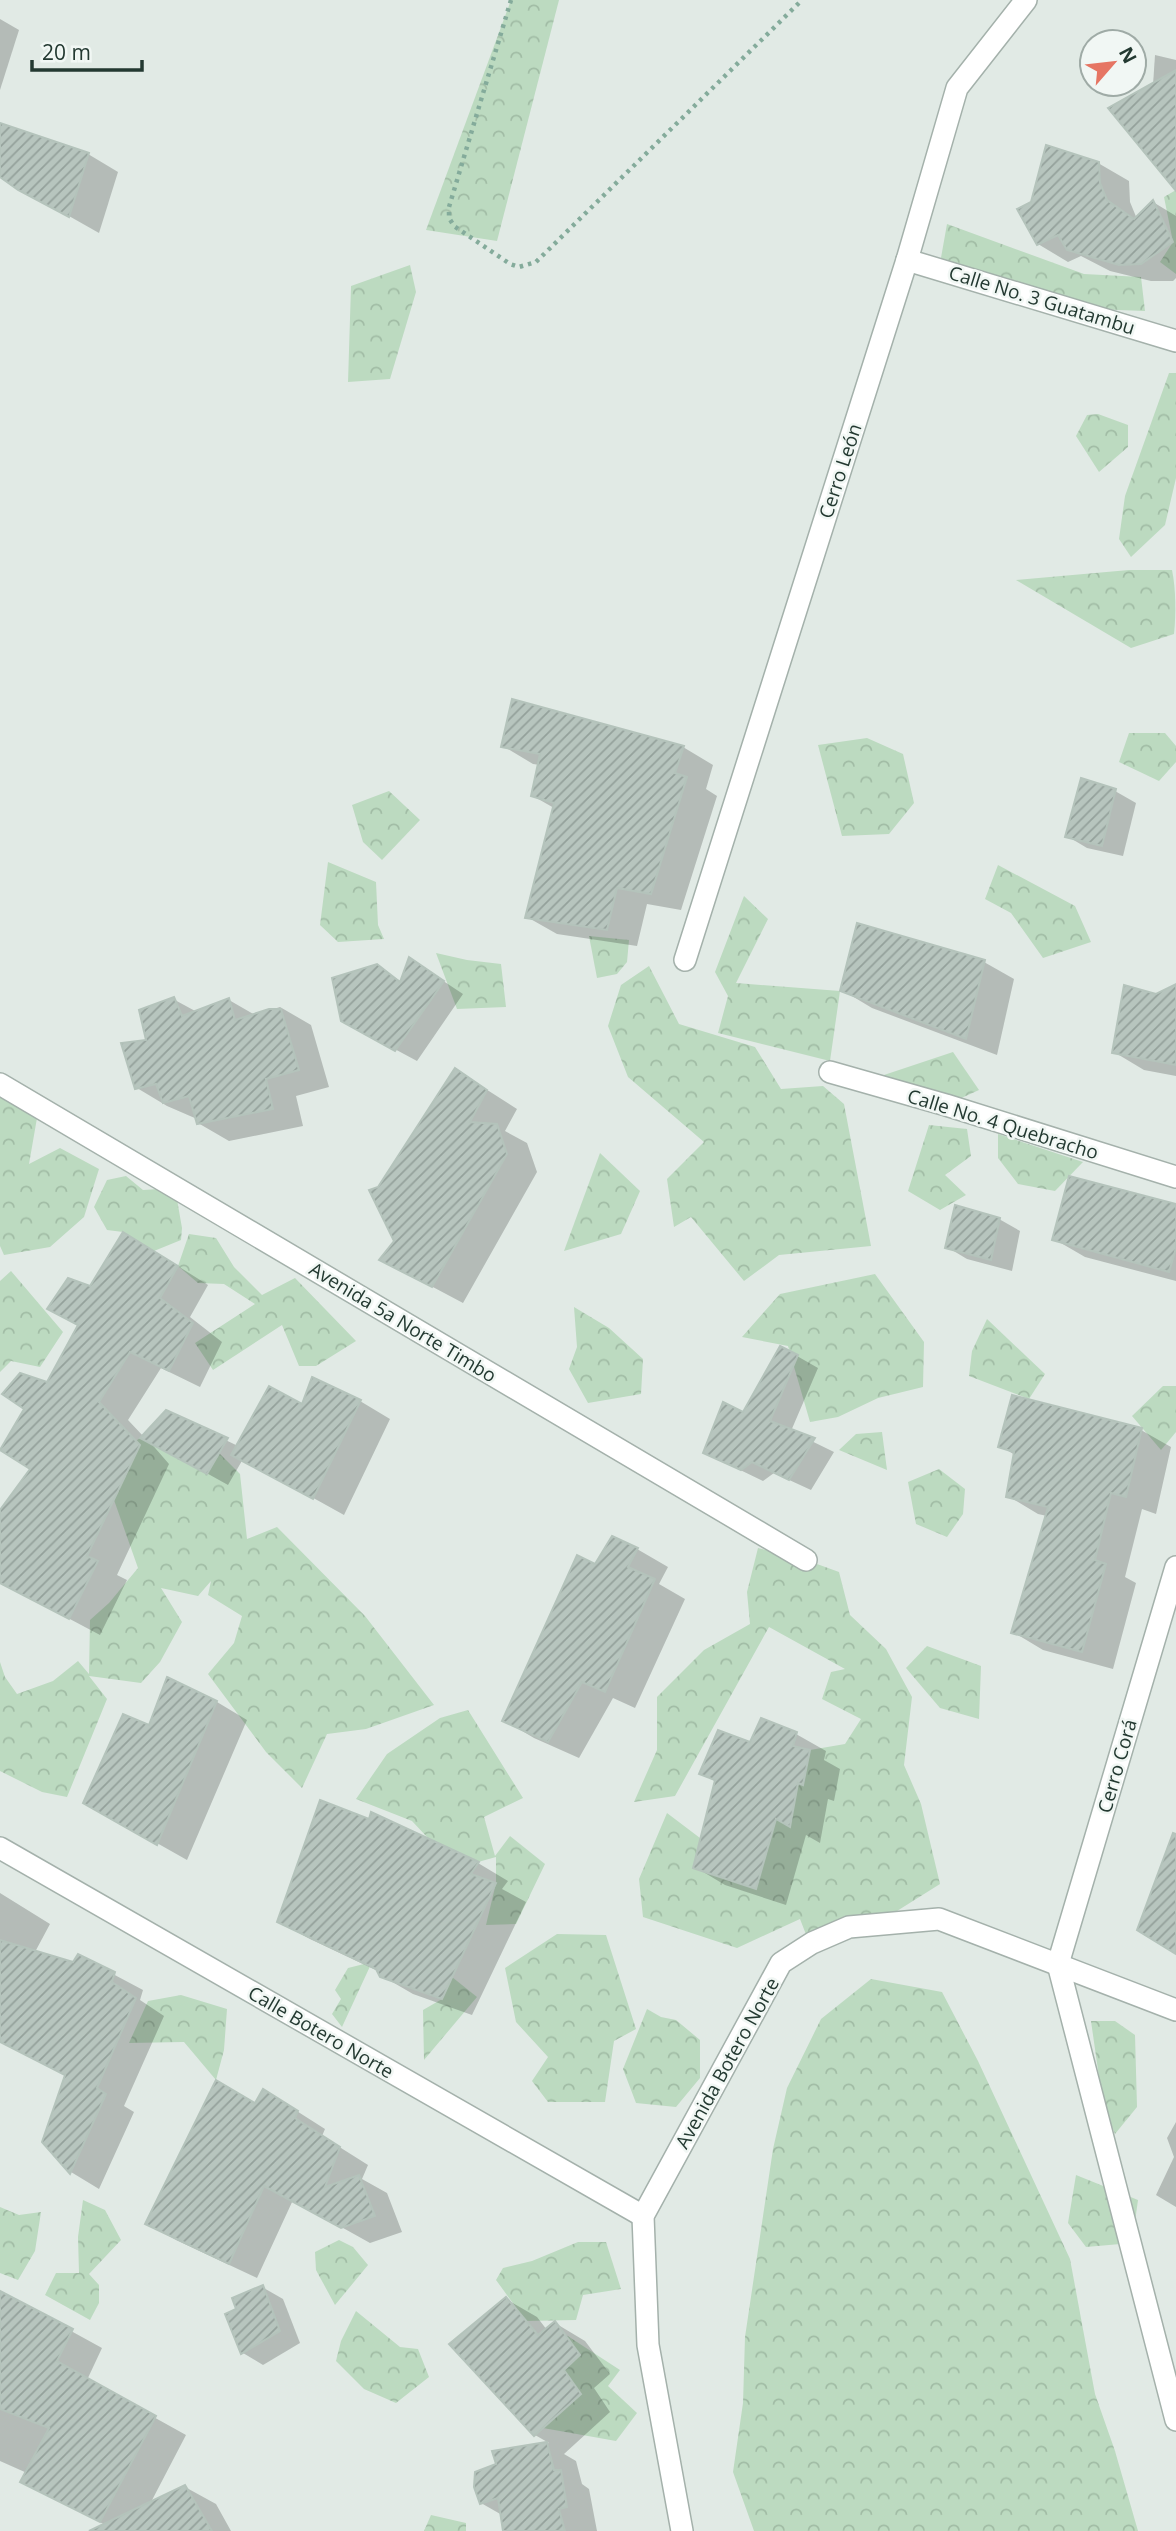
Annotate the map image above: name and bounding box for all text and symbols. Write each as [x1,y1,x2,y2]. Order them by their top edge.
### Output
scale bar [32,28,142,72]
north arrow [1078,28,1148,98]
text: 20 m [42,38,91,66]
text: N [1113,42,1143,68]
street label: Calle No. 3 Guatambu [946,259,1138,341]
street label: Cerro León [812,420,868,522]
street label: Calle No. 4 Quebracho [904,1083,1102,1165]
street label: Avenida 5a Norte Timbo [305,1256,501,1388]
street label: Cerro Corá [1091,1716,1143,1816]
street label: Avenida Botero Norte [669,1973,785,2153]
street label: Calle Botero Norte [244,1980,398,2084]

